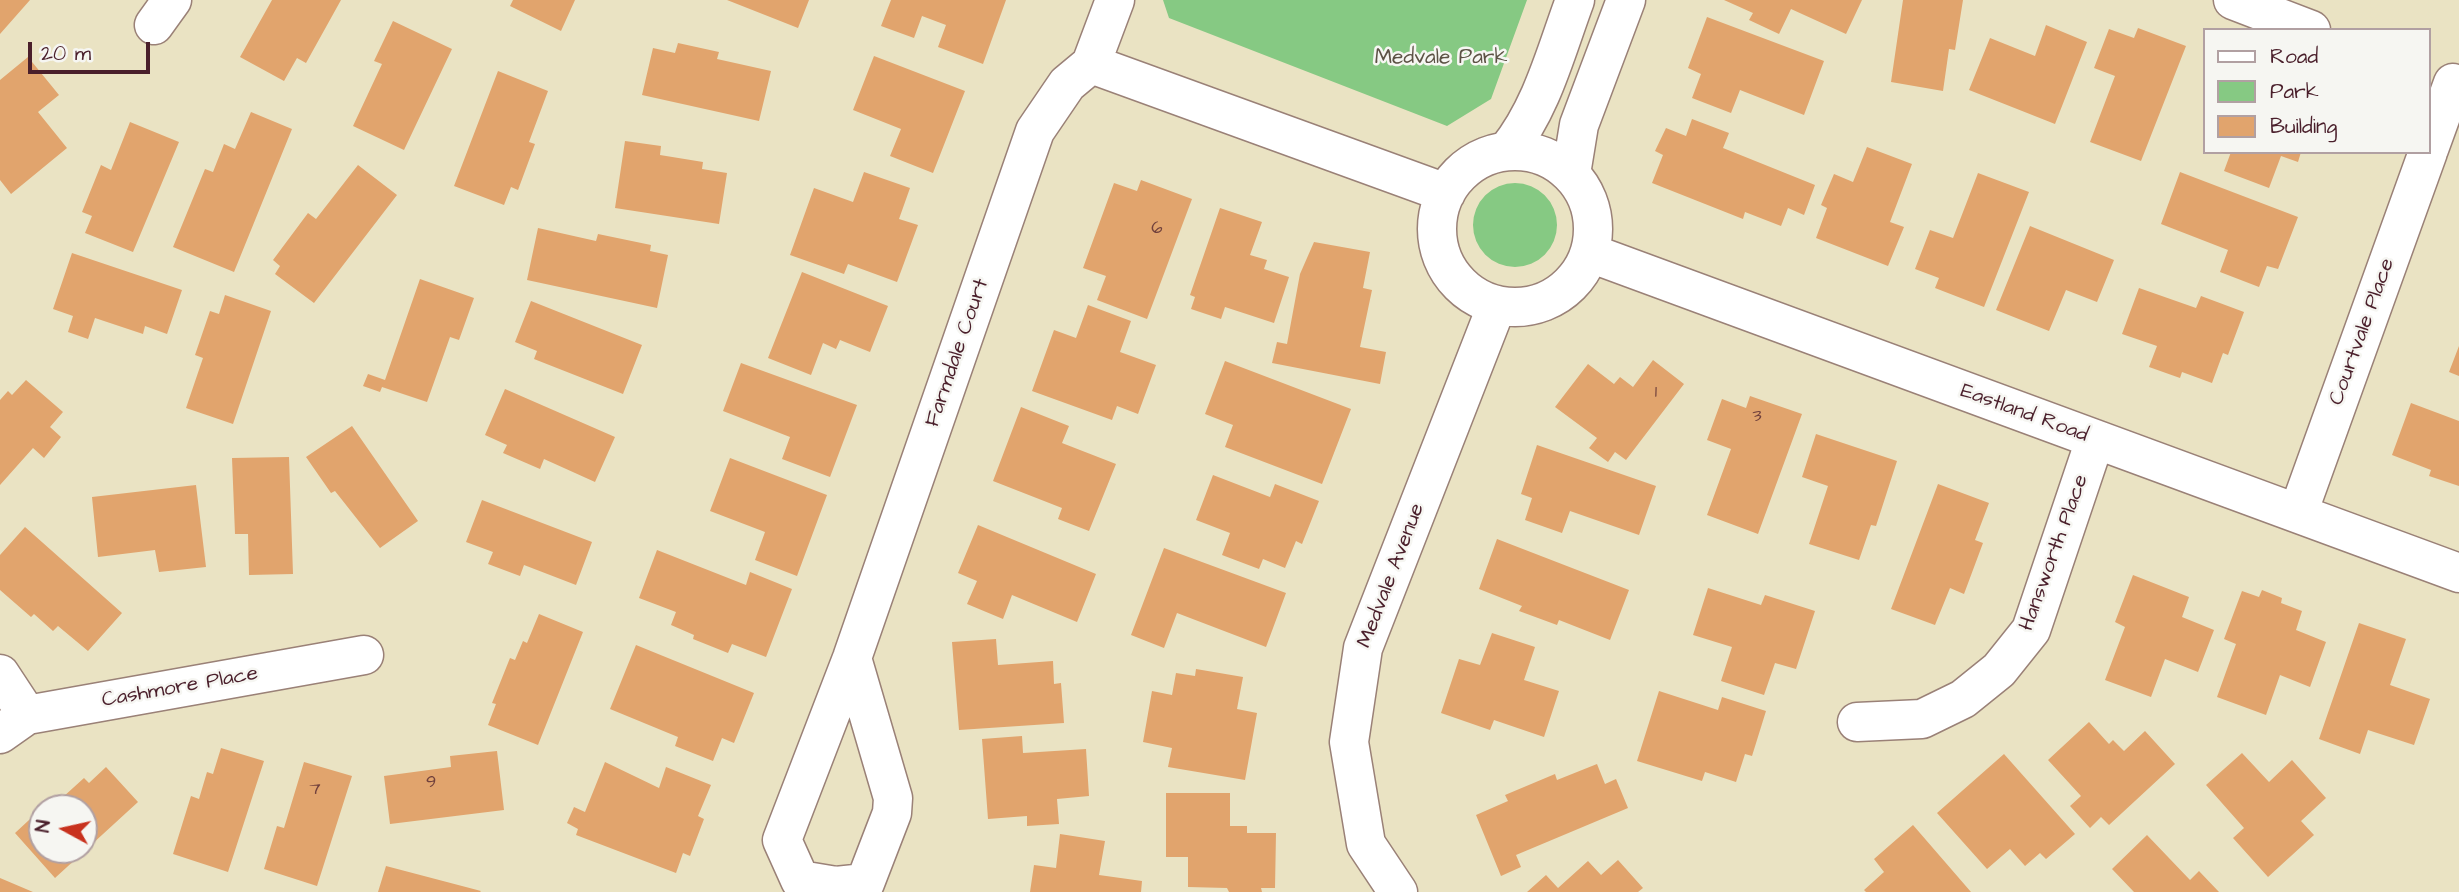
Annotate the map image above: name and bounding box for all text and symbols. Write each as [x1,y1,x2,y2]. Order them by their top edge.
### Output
scale bar [32,28,154,72]
legend [2204,28,2431,154]
text: 20 m [41,39,91,68]
text: Road [2270,42,2318,71]
park label: Medvale Park [1375,46,1507,72]
text: Park [2270,77,2319,106]
text: Building [2270,112,2337,141]
house number: 6 [1151,218,1163,240]
street label: Courtvale Place [2325,255,2401,409]
street label: Farmdale Court [921,276,995,430]
street label: Eastland Road [1957,379,2091,449]
house number: 1 [1655,382,1657,404]
house number: 3 [1752,406,1762,428]
street label: Hansworth Place [2015,472,2095,634]
street label: Medvale Avenue [1353,500,1431,652]
street label: Cashmore Place [100,662,260,714]
house number: 9 [426,772,436,794]
house number: 7 [309,779,321,801]
north arrow [28,794,98,864]
text: N [29,819,58,834]

